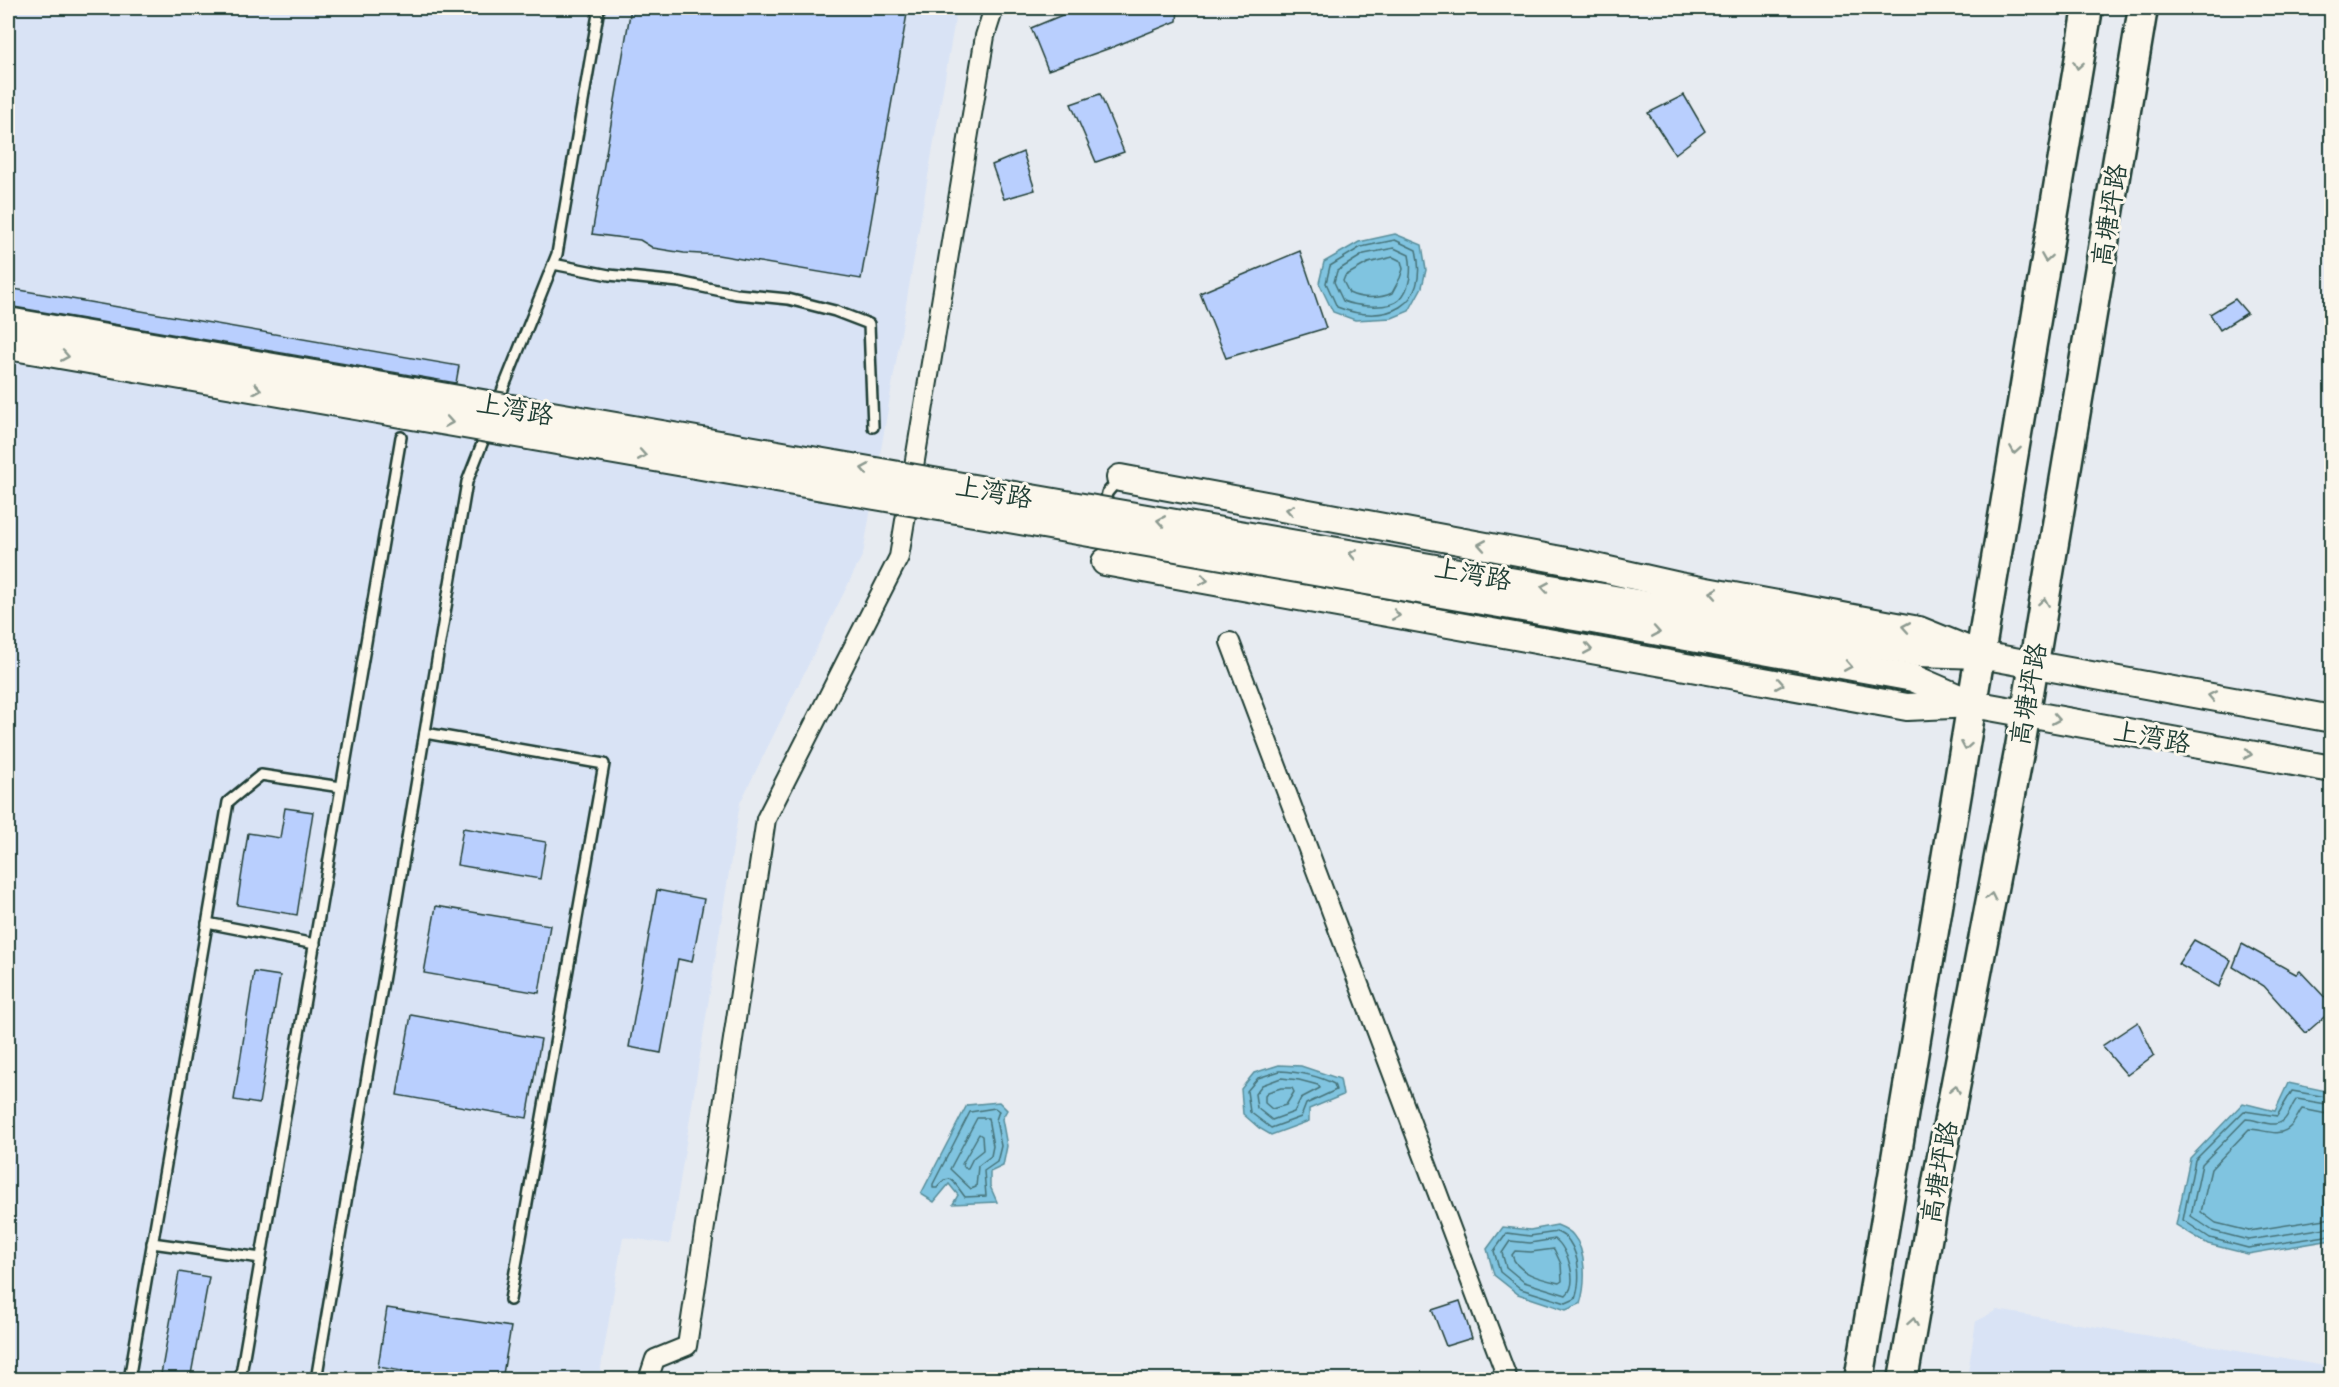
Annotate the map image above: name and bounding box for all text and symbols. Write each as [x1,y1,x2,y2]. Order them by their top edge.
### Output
one-way arrow [2073,61,2085,70]
street label: 高塘坪路 [2085,161,2133,269]
one-way arrow [2041,253,2053,262]
one-way arrow [60,349,70,361]
one-way arrow [252,382,262,395]
street label: 上湾路 [474,386,556,432]
one-way arrow [444,415,454,428]
one-way arrow [2009,445,2021,455]
one-way arrow [637,449,646,461]
one-way arrow [861,464,870,476]
street label: 上湾路 [953,469,1035,515]
one-way arrow [1286,504,1296,517]
one-way arrow [1156,515,1166,527]
one-way arrow [1478,540,1487,552]
one-way arrow [1349,548,1359,561]
street label: 上湾路 [1432,551,1514,597]
one-way arrow [1199,573,1209,586]
one-way arrow [1541,581,1551,594]
one-way arrow [1710,587,1720,600]
one-way arrow [2037,597,2050,607]
one-way arrow [1391,608,1401,621]
one-way arrow [1902,622,1911,634]
one-way arrow [1651,625,1660,637]
street label: 高塘坪路 [2003,640,2053,748]
one-way arrow [1583,643,1593,655]
one-way arrow [1842,659,1852,672]
one-way arrow [1774,677,1784,690]
one-way arrow [2207,690,2217,703]
one-way arrow [2051,712,2061,725]
street label: 上湾路 [2111,714,2193,760]
one-way arrow [1960,741,1972,751]
one-way arrow [2242,747,2252,760]
one-way arrow [1984,892,1997,902]
one-way arrow [1948,1084,1961,1094]
street label: 高塘坪路 [1914,1118,1964,1226]
one-way arrow [1906,1317,1919,1327]

